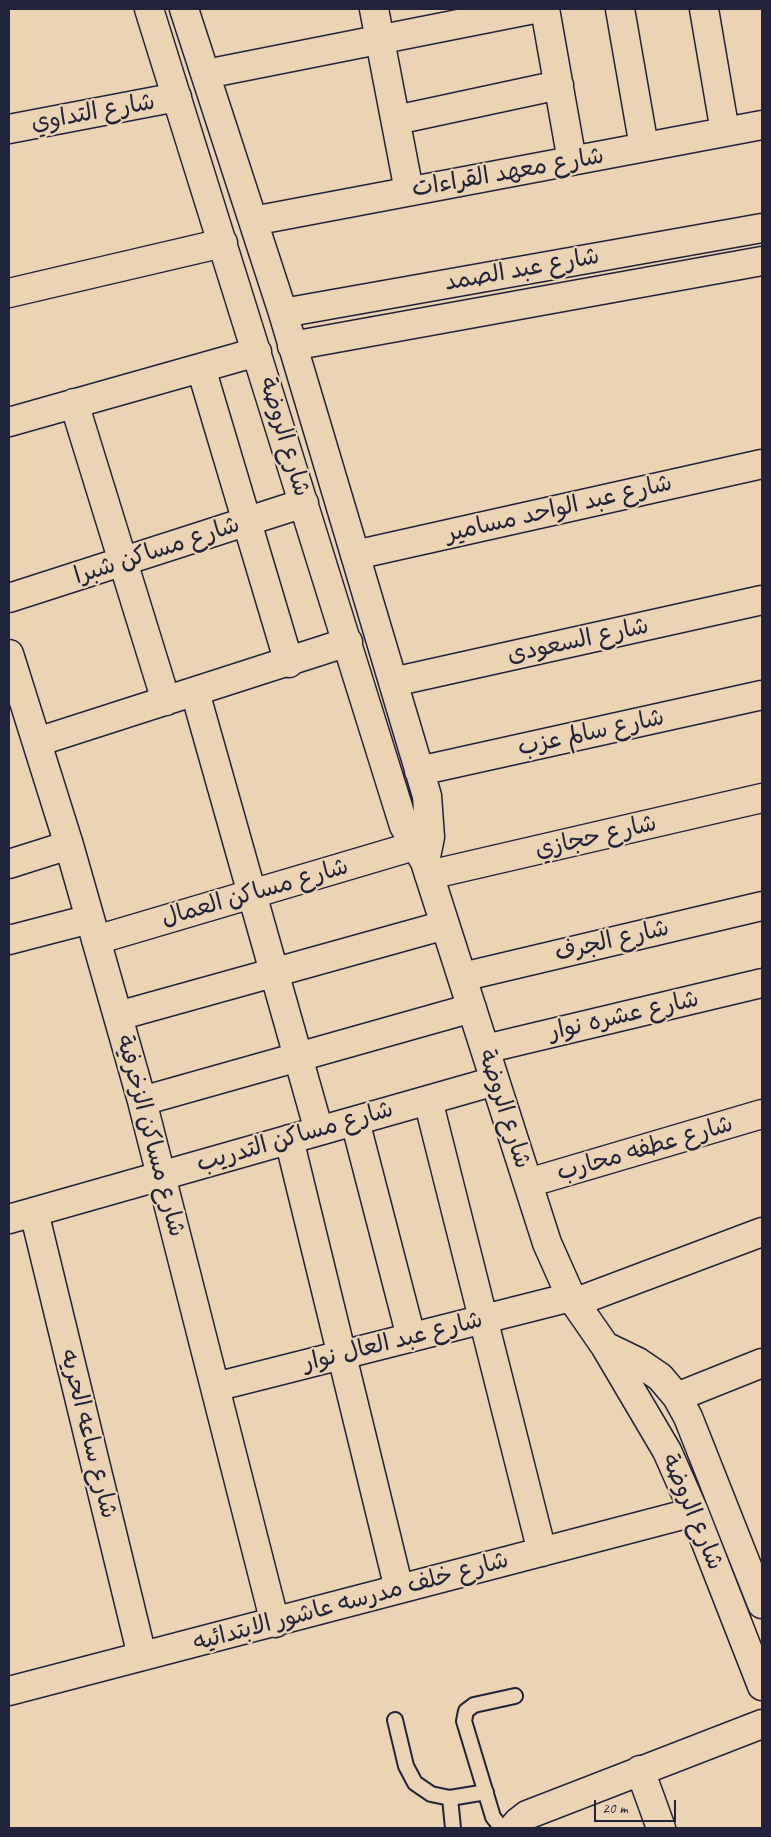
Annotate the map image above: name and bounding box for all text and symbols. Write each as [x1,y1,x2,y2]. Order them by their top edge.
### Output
street label: شارع التداوي [29,88,157,138]
street label: شارع معهد القراءات [410,142,606,204]
street label: شارع عبد الصمد [442,242,602,298]
street label: شارع الروضة [252,374,316,500]
street label: شارع عبد الواحد مسامير [443,469,675,549]
street label: شارع مساكن شبرا [71,511,243,591]
street label: شارع السعودى [505,612,651,670]
street label: شارع سالم عزب [515,703,667,763]
street label: شارع حجازي [532,809,660,865]
street label: شارع مساكن العمال [158,853,352,933]
street label: شارع الجرف [552,914,672,968]
street label: شارع عشره نوار [546,985,702,1047]
street label: شارع مساكن الزخرفية [109,1032,191,1240]
street label: شارع الروضة [471,1046,537,1172]
street label: شارع مساكن التدريب [193,1095,397,1179]
street label: شارع عطفه محارب [554,1110,736,1188]
street label: شارع عبد العال نوار [300,1306,486,1378]
street label: شارع ساعه الحريه [53,1347,123,1521]
street label: شارع الروضة [655,1450,729,1574]
street label: شارع خلف مدرسه عاشور الابتدائيه [190,1546,512,1658]
scale bar [596,1790,678,1822]
text: 20 m [602,1799,628,1818]

